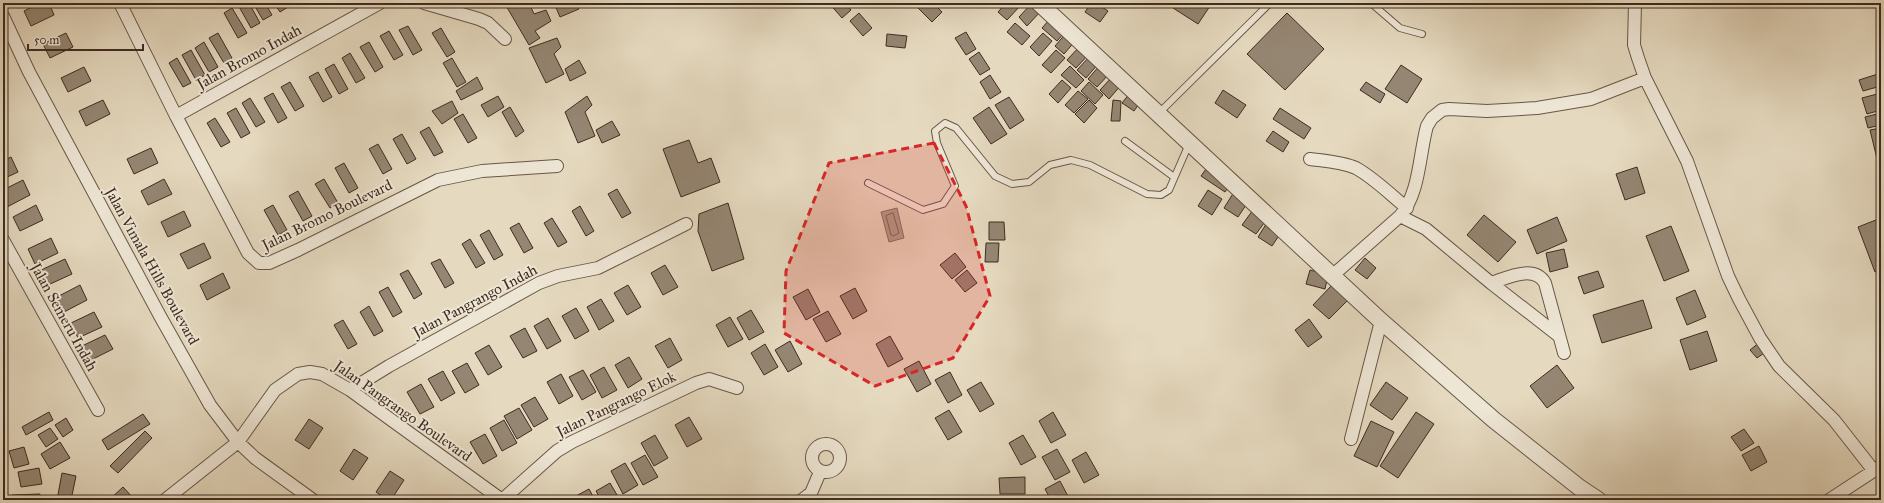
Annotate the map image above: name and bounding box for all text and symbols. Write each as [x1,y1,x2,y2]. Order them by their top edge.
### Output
street label: Jalan Bromo Indah [192,20,306,95]
scale bar [28,26,143,52]
text: 50 m [34,33,59,47]
street label: Jalan Bromo Boulevard [257,175,396,256]
street label: Jalan Vimala Hills Boulevard [99,182,203,349]
street label: Jalan Semeru Indah [25,258,102,375]
street label: Jalan Pangrango Indah [408,260,541,343]
street label: Jalan Pangrango Boulevard [329,355,476,466]
street label: Jalan Pangrango Elok [551,367,679,443]

